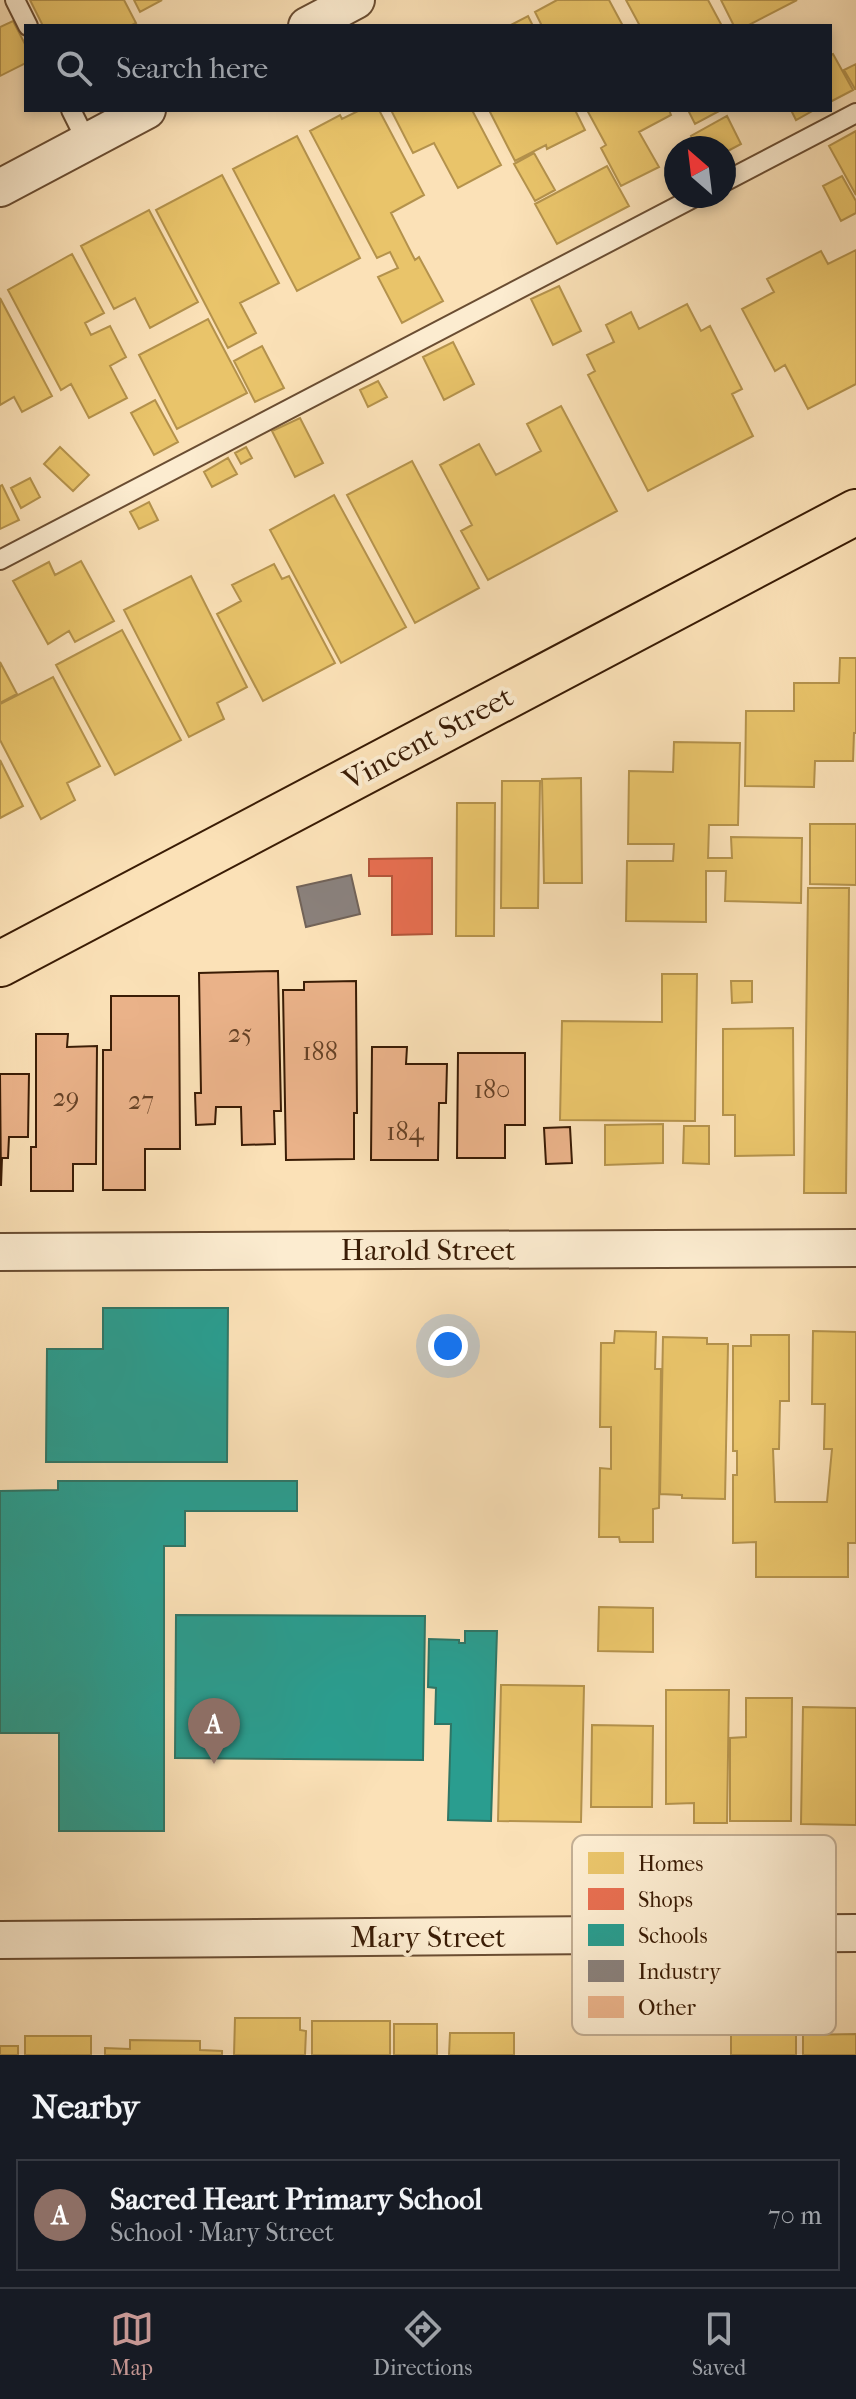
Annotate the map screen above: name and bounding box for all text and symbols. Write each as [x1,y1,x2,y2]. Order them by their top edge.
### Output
search box [24,24,832,112]
icon: search [52,46,96,90]
text: Search here [116,51,268,86]
north arrow [664,136,736,208]
street label: Vincent Street [337,679,519,798]
house number: 25 [228,1018,252,1049]
house number: 188 [302,1036,338,1067]
house number: 180 [474,1074,510,1105]
house number: 29 [52,1082,80,1113]
house number: 27 [128,1085,154,1116]
house number: 184 [386,1116,424,1147]
street label: Harold Street [340,1233,516,1268]
your location [428,1326,468,1366]
pin: A [188,1698,240,1764]
legend [572,1835,836,2035]
text: Homes [638,1851,703,1877]
text: Shops [638,1887,693,1913]
street label: Mary Street [350,1920,506,1955]
text: Schools [638,1923,708,1949]
text: Industry [638,1959,722,1985]
text: Other [638,1995,696,2021]
text: Nearby [32,2087,139,2127]
text: Sacred Heart Primary School [110,2182,482,2217]
text: A [52,2200,68,2231]
text: 70 m [768,2200,822,2231]
text: School · Mary Street [110,2217,334,2248]
tab: Map [110,2307,154,2381]
tab: Directions [373,2307,472,2381]
tab: Saved [692,2307,746,2381]

